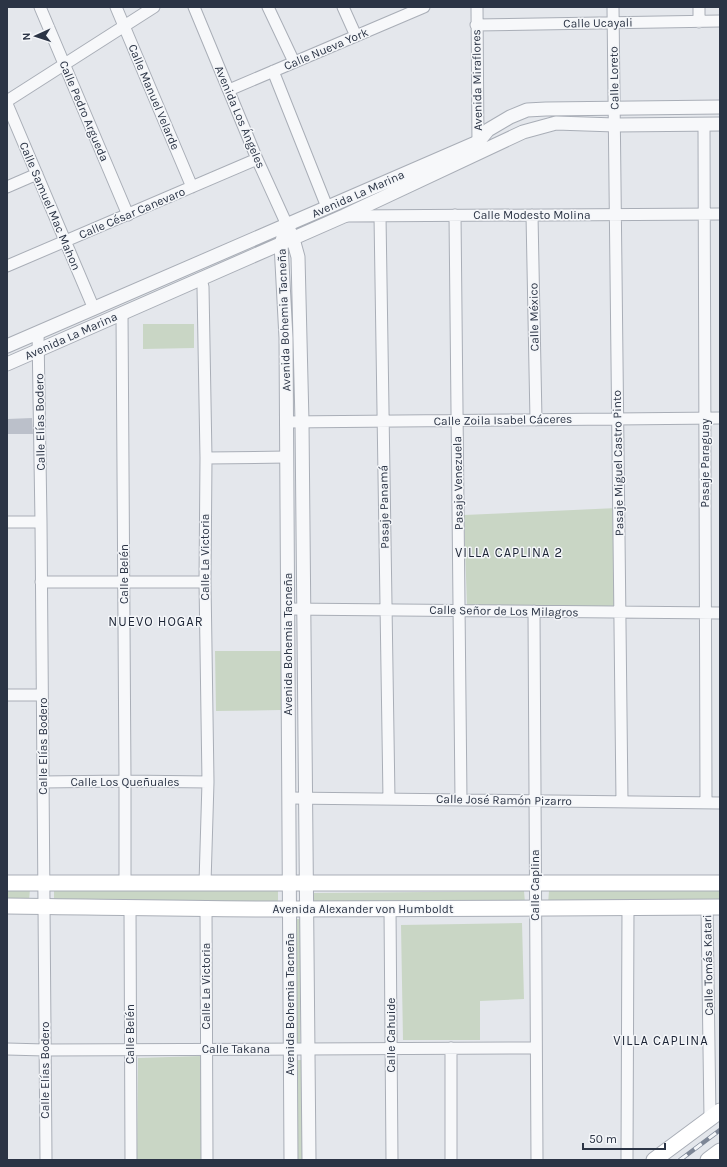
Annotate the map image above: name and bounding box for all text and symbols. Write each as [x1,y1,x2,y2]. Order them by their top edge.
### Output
street label: Calle Ucayali [563,15,633,31]
north arrow [16,16,56,56]
street label: Calle Nueva York [282,25,371,73]
street label: Avenida Miraflores [469,29,485,131]
text: N [20,32,33,41]
street label: Calle Manuel Velarde [125,42,183,152]
street label: Calle Loreto [606,46,622,110]
street label: Calle Pedro Argueda [56,58,112,164]
street label: Avenida Los Ángeles [212,63,269,171]
street label: Calle Samuel Mac Mahon [17,140,83,272]
street label: Avenida La Marina [310,167,406,221]
street label: Calle César Canevaro [77,184,187,242]
street label: Calle Modesto Molina [473,208,591,222]
street label: Avenida Bohemia Tacneña [275,248,293,392]
street label: Calle México [526,283,542,351]
street label: Avenida La Marina [23,309,119,363]
street label: Calle Elías Bodero [32,373,48,471]
street label: Pasaje Miguel Castro Pinto [610,390,626,536]
street label: Calle Zoila Isabel Cáceres [434,412,572,428]
street label: Pasaje Paraguay [698,418,712,508]
street label: Pasaje Venezuela [450,436,466,530]
street label: Pasaje Panamá [376,465,392,549]
street label: Calle La Victoria [198,514,212,600]
street label: Calle Belén [117,544,131,604]
district label: VILLA CAPLINA 2 [455,545,563,560]
street label: Avenida Bohemia Tacneña [281,573,295,715]
street label: Calle Señor de Los Milagros [429,603,579,619]
district label: NUEVO HOGAR [108,614,204,629]
street label: Calle Elías Bodero [36,697,50,795]
street label: Calle Los Queñuales [70,775,180,789]
street label: Calle José Ramón Pizarro [436,792,572,808]
street label: Calle Caplina [528,849,542,921]
street label: Avenida Alexander von Humboldt [273,902,454,916]
street label: Calle Tomás Katari [700,914,716,1016]
street label: Avenida Bohemia Tacneña [283,933,297,1075]
street label: Calle La Victoria [199,943,213,1029]
street label: Calle Cahuide [384,997,398,1073]
street label: Calle Belén [123,1004,137,1064]
street label: Calle Elías Bodero [38,1021,52,1119]
district label: VILLA CAPLINA [613,1033,709,1048]
street label: Calle Takana [202,1042,270,1056]
scale bar [583,1125,665,1151]
text: 50 m [589,1132,617,1146]

